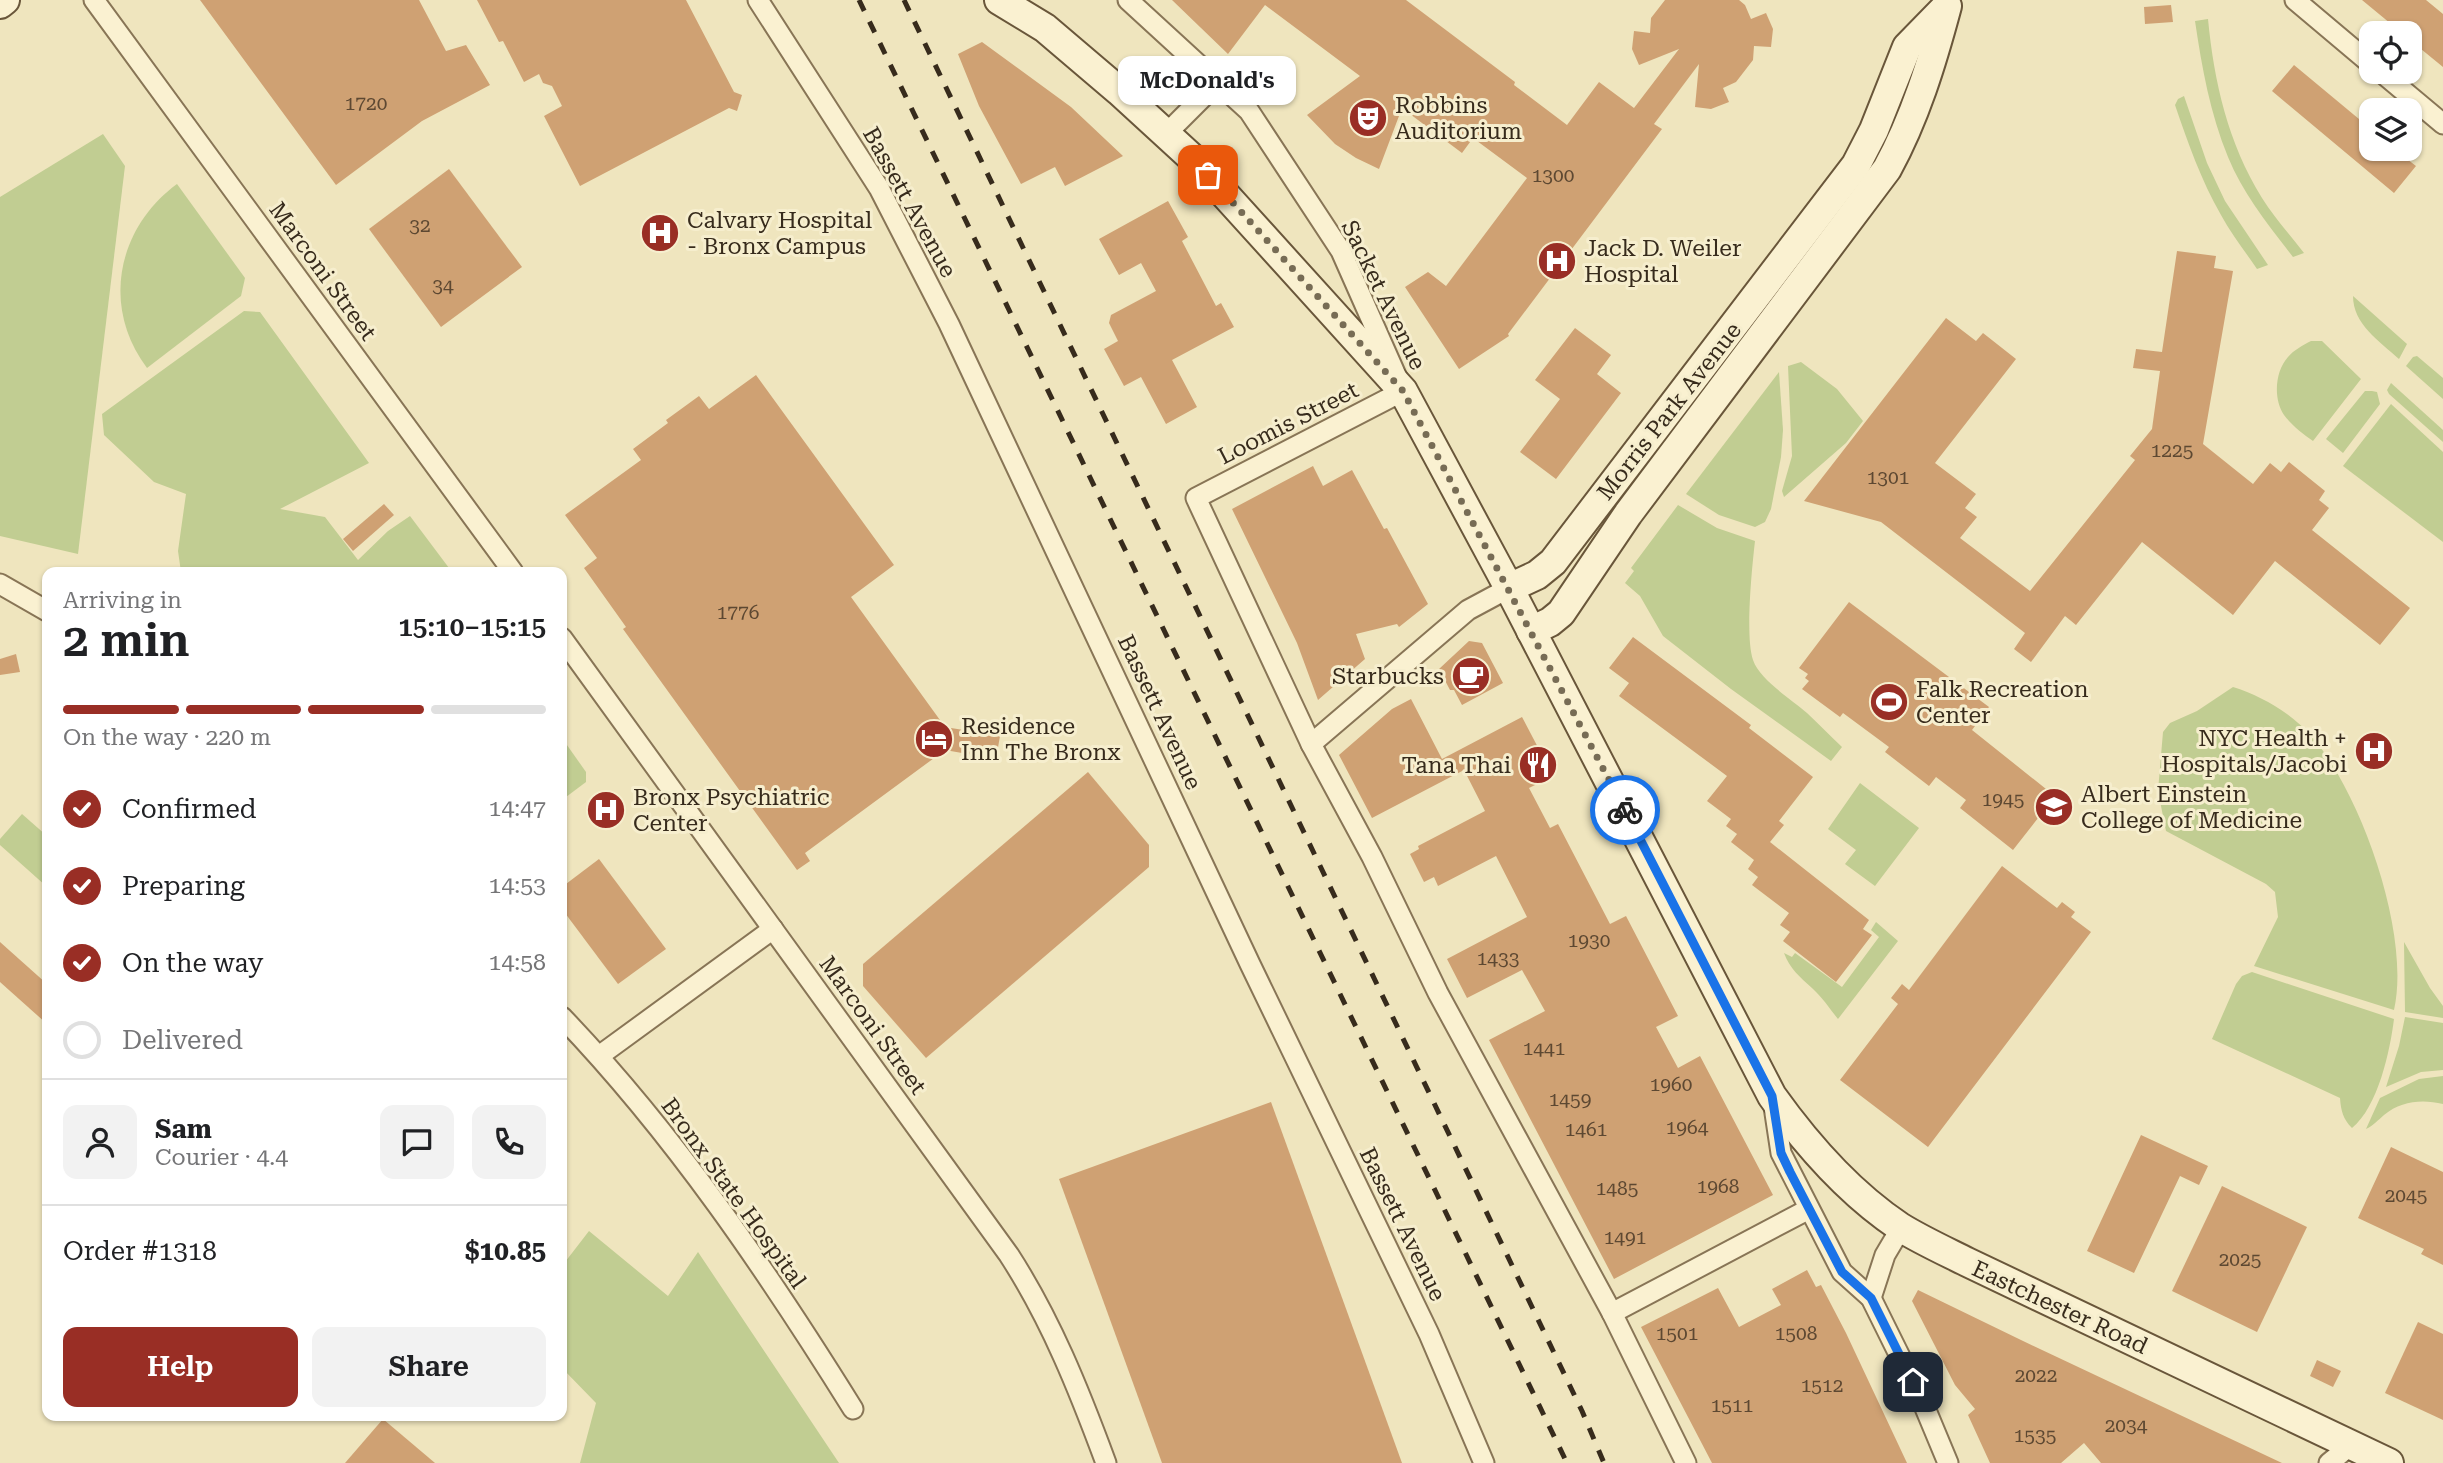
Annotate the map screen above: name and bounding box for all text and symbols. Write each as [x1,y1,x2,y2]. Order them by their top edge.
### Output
map controls [2359,21,2422,161]
button: locate [2359,21,2422,84]
callout: McDonald's [1119,56,1297,105]
text: McDonald's [1139,67,1275,94]
house number: 1720 [345,92,387,115]
place label: Robbins Auditorium [1395,92,1522,145]
theatre icon: Robbins Auditorium [1347,97,1389,139]
button: layers [2359,98,2422,161]
street label: Bassett Avenue [857,122,962,282]
pin [1178,145,1238,205]
icon: bag [1189,156,1227,194]
house number: 1300 [1532,164,1574,187]
street label: Marconi Street [263,197,382,346]
place label: Calvary Hospital - Bronx Campus [687,207,872,260]
hospital icon: Calvary Hospital - Bronx Campus [639,212,681,254]
house number: 32 [409,214,431,237]
street label: Sacket Avenue [1336,216,1431,374]
place label: Jack D. Weiler Hospital [1584,235,1741,288]
hospital icon: Jack D. Weiler Hospital [1536,240,1578,282]
house number: 34 [432,274,454,297]
street label: Morris Park Avenue [1592,317,1747,505]
street label: Loomis Street [1214,376,1363,470]
house number: 1225 [2151,439,2193,462]
house number: 1301 [1867,466,1909,489]
text: Arriving in [63,587,182,614]
house number: 1776 [717,601,759,624]
text: 15:10–15:15 [398,612,546,642]
text: 2 min [63,613,190,667]
street label: Bassett Avenue [1112,631,1207,794]
cafe icon: Starbucks [1450,655,1492,697]
place label: Starbucks [1332,663,1444,690]
place label: Falk Recreation Center [1916,676,2089,729]
sports icon: Falk Recreation Center [1868,681,1910,723]
place label: Residence Inn The Bronx [961,713,1121,766]
hotel icon: Residence Inn The Bronx [913,718,955,760]
text: On the way · 220 m [63,724,271,751]
place label: NYC Health + Hospitals/Jacobi [2161,725,2347,778]
hospital icon: NYC Health + Hospitals/Jacobi [2353,730,2395,772]
restaurant icon: Tana Thai [1517,744,1559,786]
place label: Tana Thai [1401,752,1511,779]
courier [1590,775,1660,845]
place label: Albert Einstein College of Medicine [2081,781,2302,834]
place label: Bronx Psychiatric Center [633,784,830,837]
school or university icon: Albert Einstein College of Medicine [2033,786,2075,828]
house number: 1945 [1982,788,2024,811]
hospital icon: Bronx Psychiatric Center [585,789,627,831]
icon: check [63,790,101,828]
icon: bike [1606,791,1644,829]
text: Confirmed [122,794,257,824]
text: 14:47 [489,795,546,822]
icon: check [63,867,101,905]
text: Preparing [122,871,245,901]
text: 14:53 [489,872,546,899]
house number: 1930 [1568,929,1610,952]
icon: check [63,944,101,982]
house number: 1433 [1477,947,1519,970]
text: On the way [122,948,263,978]
text: 14:58 [489,949,546,976]
street label: Marconi Street [813,951,932,1100]
text: Delivered [122,1025,243,1055]
house number: 1441 [1523,1037,1565,1060]
house number: 1960 [1650,1073,1692,1096]
house number: 1459 [1549,1088,1591,1111]
street label: Bronx State Hospital [655,1093,812,1294]
button: person [63,1105,137,1179]
button: chat [380,1105,454,1179]
button: phone [472,1105,546,1179]
text: Sam [155,1114,212,1144]
house number: 1964 [1666,1116,1709,1139]
house number: 1461 [1565,1118,1607,1141]
street label: Bassett Avenue [1354,1143,1451,1305]
text: Courier · 4.4 [155,1144,288,1171]
house number: 1968 [1697,1175,1739,1198]
house number: 1485 [1596,1177,1638,1200]
house number: 2045 [2385,1184,2427,1207]
house number: 1491 [1604,1226,1646,1249]
text: Order #1318 [63,1236,217,1266]
text: $10.85 [465,1236,546,1266]
house number: 2025 [2219,1248,2261,1271]
street label: Eastchester Road [1968,1255,2152,1360]
house number: 1501 [1656,1322,1698,1345]
house number: 1508 [1775,1322,1817,1345]
button: Help [63,1327,298,1407]
button: Share [312,1327,546,1407]
pin [1883,1352,1943,1412]
icon: home [1894,1363,1932,1401]
house number: 2022 [2015,1364,2057,1387]
house number: 1512 [1801,1374,1843,1397]
house number: 1511 [1711,1394,1753,1417]
house number: 2034 [2105,1414,2148,1437]
house number: 1535 [2014,1424,2056,1447]

